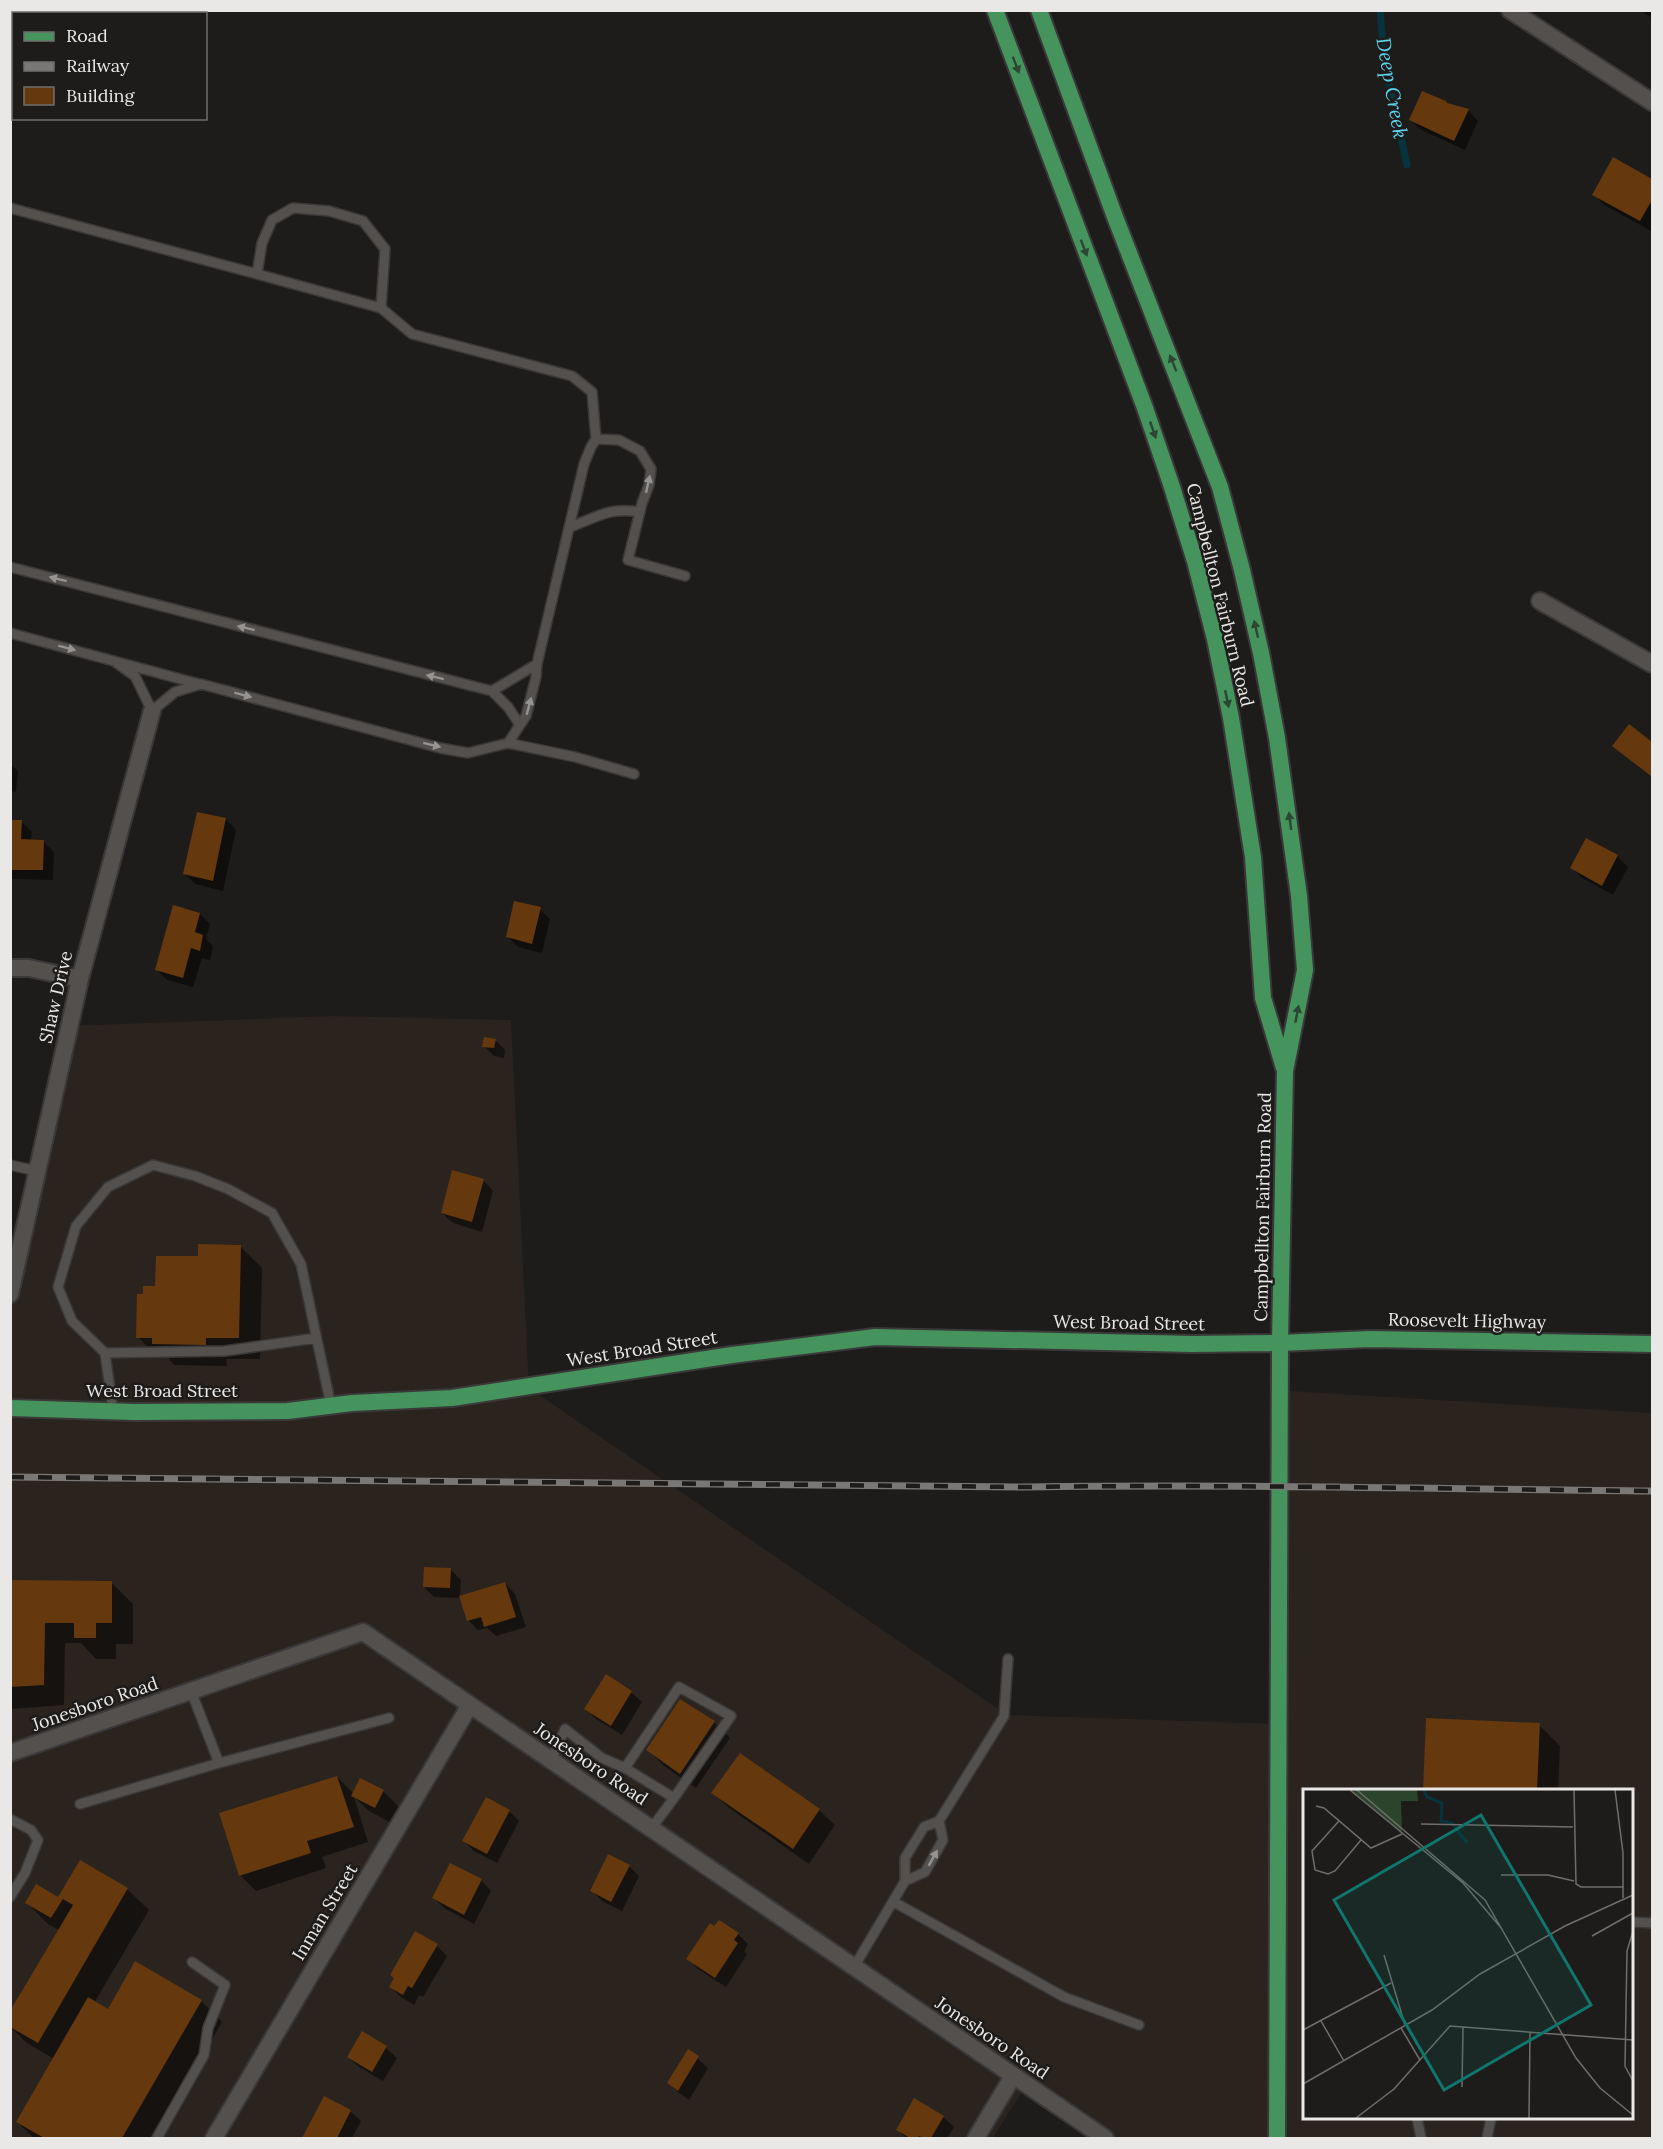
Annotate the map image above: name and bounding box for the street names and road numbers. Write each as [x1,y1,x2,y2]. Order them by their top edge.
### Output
street label: Campbellton Fairburn Road [1182,481,1259,709]
street label: Shaw Drive [34,948,77,1045]
street label: Campbellton Fairburn Road [1249,1092,1276,1322]
street label: Roosevelt Highway [1388,1308,1547,1333]
street label: West Broad Street [1053,1310,1205,1335]
street label: West Broad Street [565,1325,719,1372]
street label: West Broad Street [86,1379,238,1402]
street label: Jonesboro Road [28,1671,161,1736]
street label: Jonesboro Road [529,1717,653,1810]
street label: Inman Street [287,1859,362,1964]
street label: Jonesboro Road [930,1991,1054,2084]

